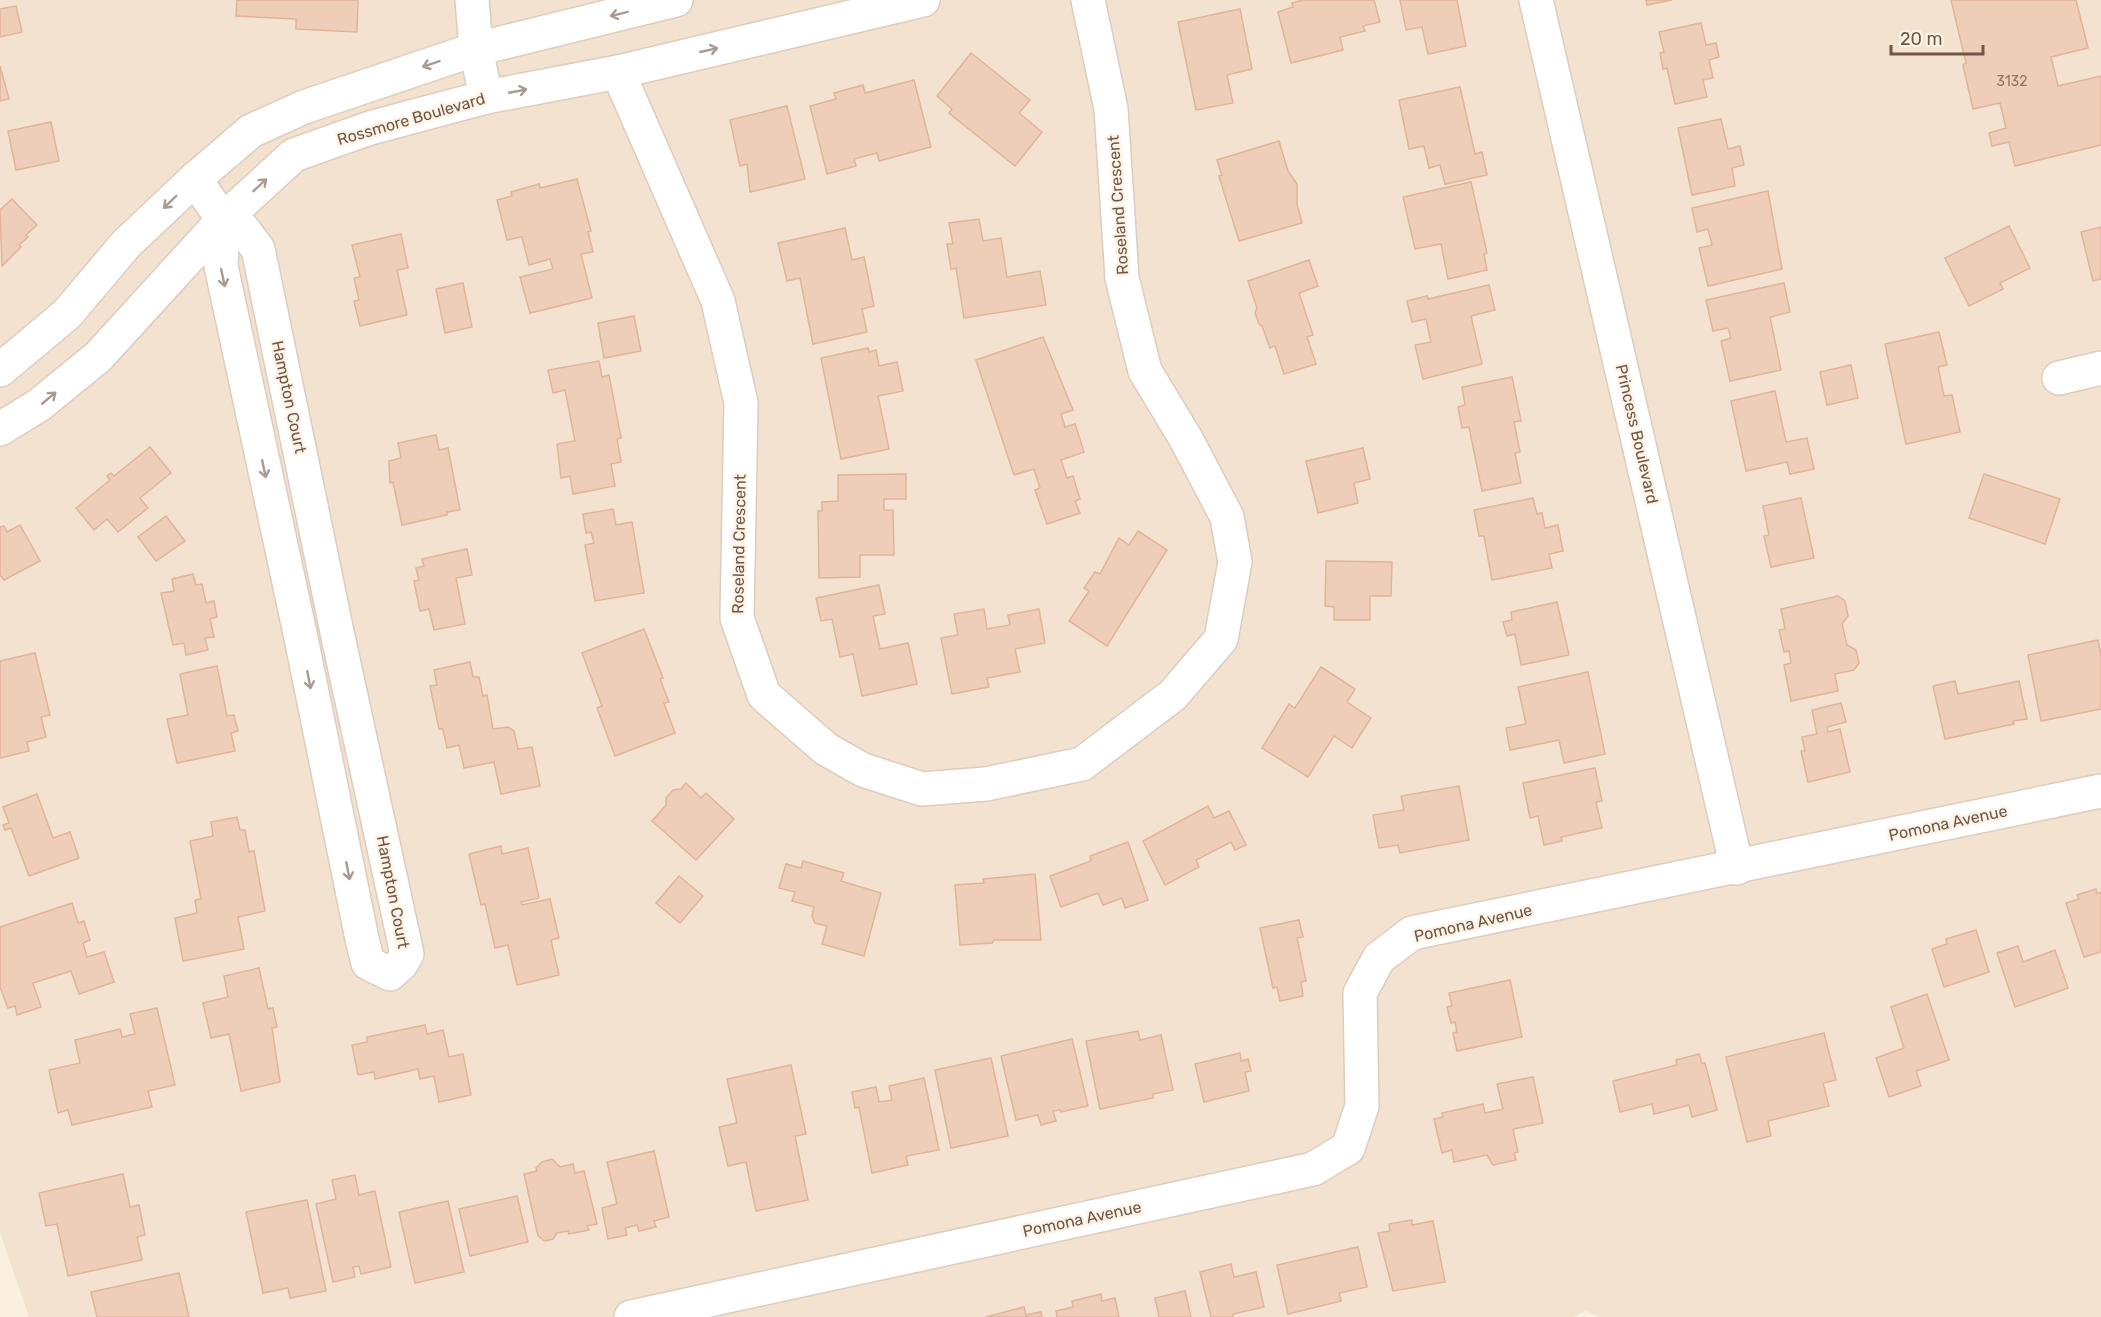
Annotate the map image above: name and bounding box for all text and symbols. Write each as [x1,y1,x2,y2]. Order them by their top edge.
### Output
one-way arrow [610,9,629,21]
scale bar [1891,18,1982,56]
text: 20 m [1900,28,1942,50]
one-way arrow [699,44,718,56]
one-way arrow [422,60,441,71]
house number: 3132 [1997,73,2027,90]
one-way arrow [508,85,528,96]
street label: Rossmore Boulevard [335,89,487,149]
street label: Roseland Crescent [1104,135,1132,275]
one-way arrow [253,178,268,193]
one-way arrow [163,195,178,209]
one-way arrow [218,268,229,287]
street label: Hampton Court [268,339,310,455]
street label: Princess Boulevard [1612,362,1662,506]
one-way arrow [41,391,57,404]
one-way arrow [259,459,270,478]
street label: Roseland Crescent [728,474,750,614]
one-way arrow [304,670,315,689]
street label: Pomona Avenue [1887,801,2009,845]
street label: Hampton Court [373,834,413,950]
one-way arrow [343,861,354,880]
street label: Pomona Avenue [1412,900,1534,946]
street label: Pomona Avenue [1021,1197,1143,1241]

